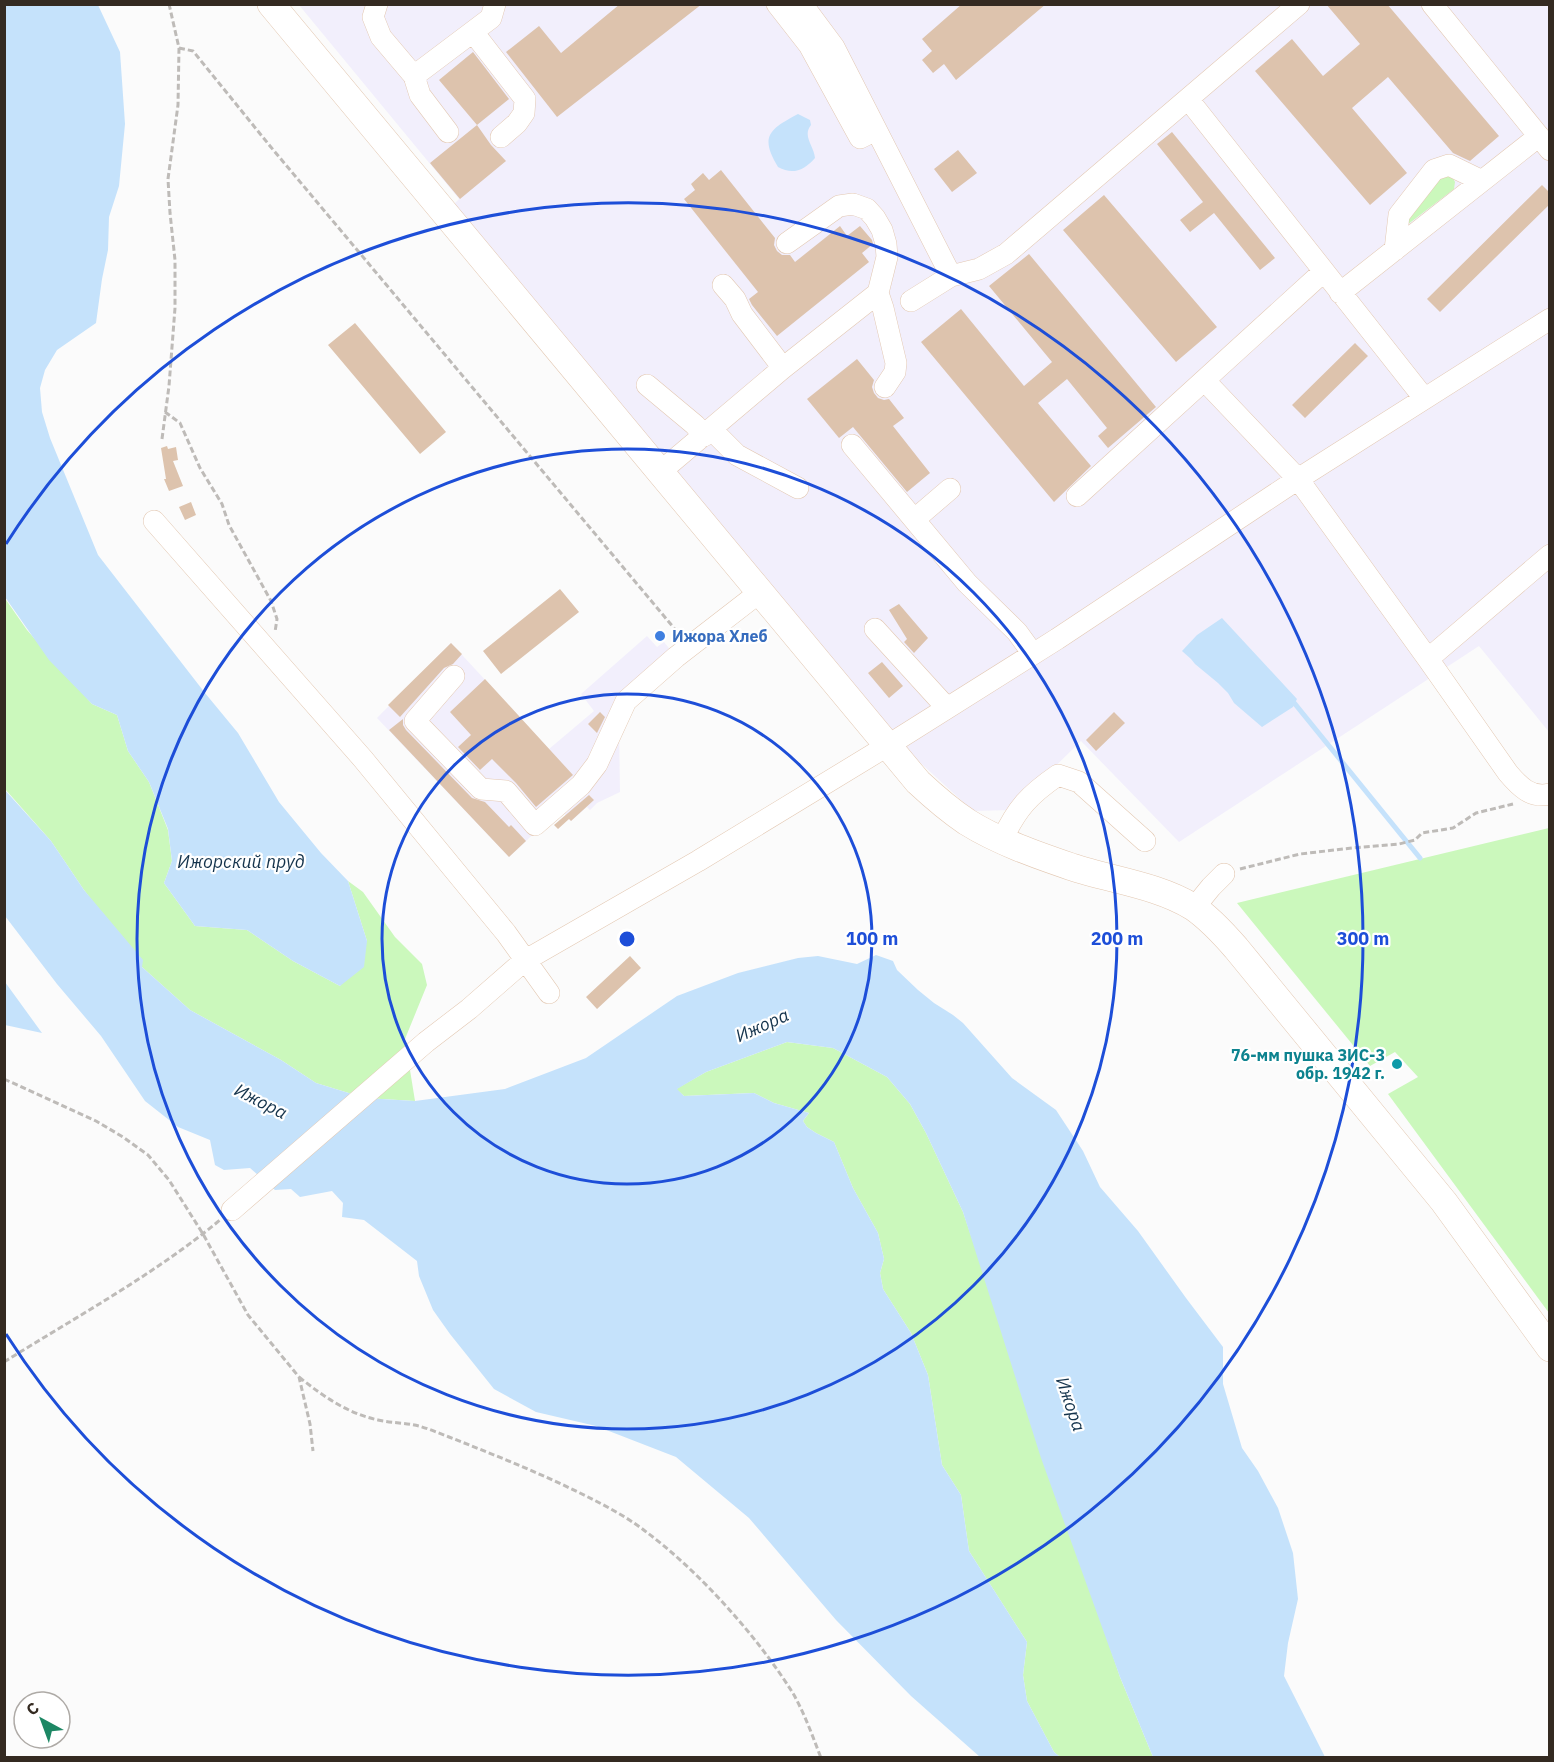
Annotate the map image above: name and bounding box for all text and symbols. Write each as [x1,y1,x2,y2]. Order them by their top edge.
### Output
place label: Ижора Хлеб [672,626,768,646]
marker: Ижора Хлеб [653,629,667,643]
water label: Ижорский пруд [177,850,305,873]
text: 100 m [846,927,898,950]
text: 200 m [1091,927,1143,950]
text: 300 m [1337,927,1389,950]
centre of rings [617,929,637,949]
water label: Ижора [732,1003,792,1047]
place label: 76-мм пушка ЗИС-3 обр. 1942 г. [1231,1045,1385,1083]
marker: 76-мм пушка ЗИС-3 обр. 1942 г. [1390,1057,1404,1071]
water label: Ижора [231,1078,291,1124]
water label: Ижора [1051,1374,1091,1434]
north arrow [12,1690,72,1750]
text: С [22,1698,43,1720]

